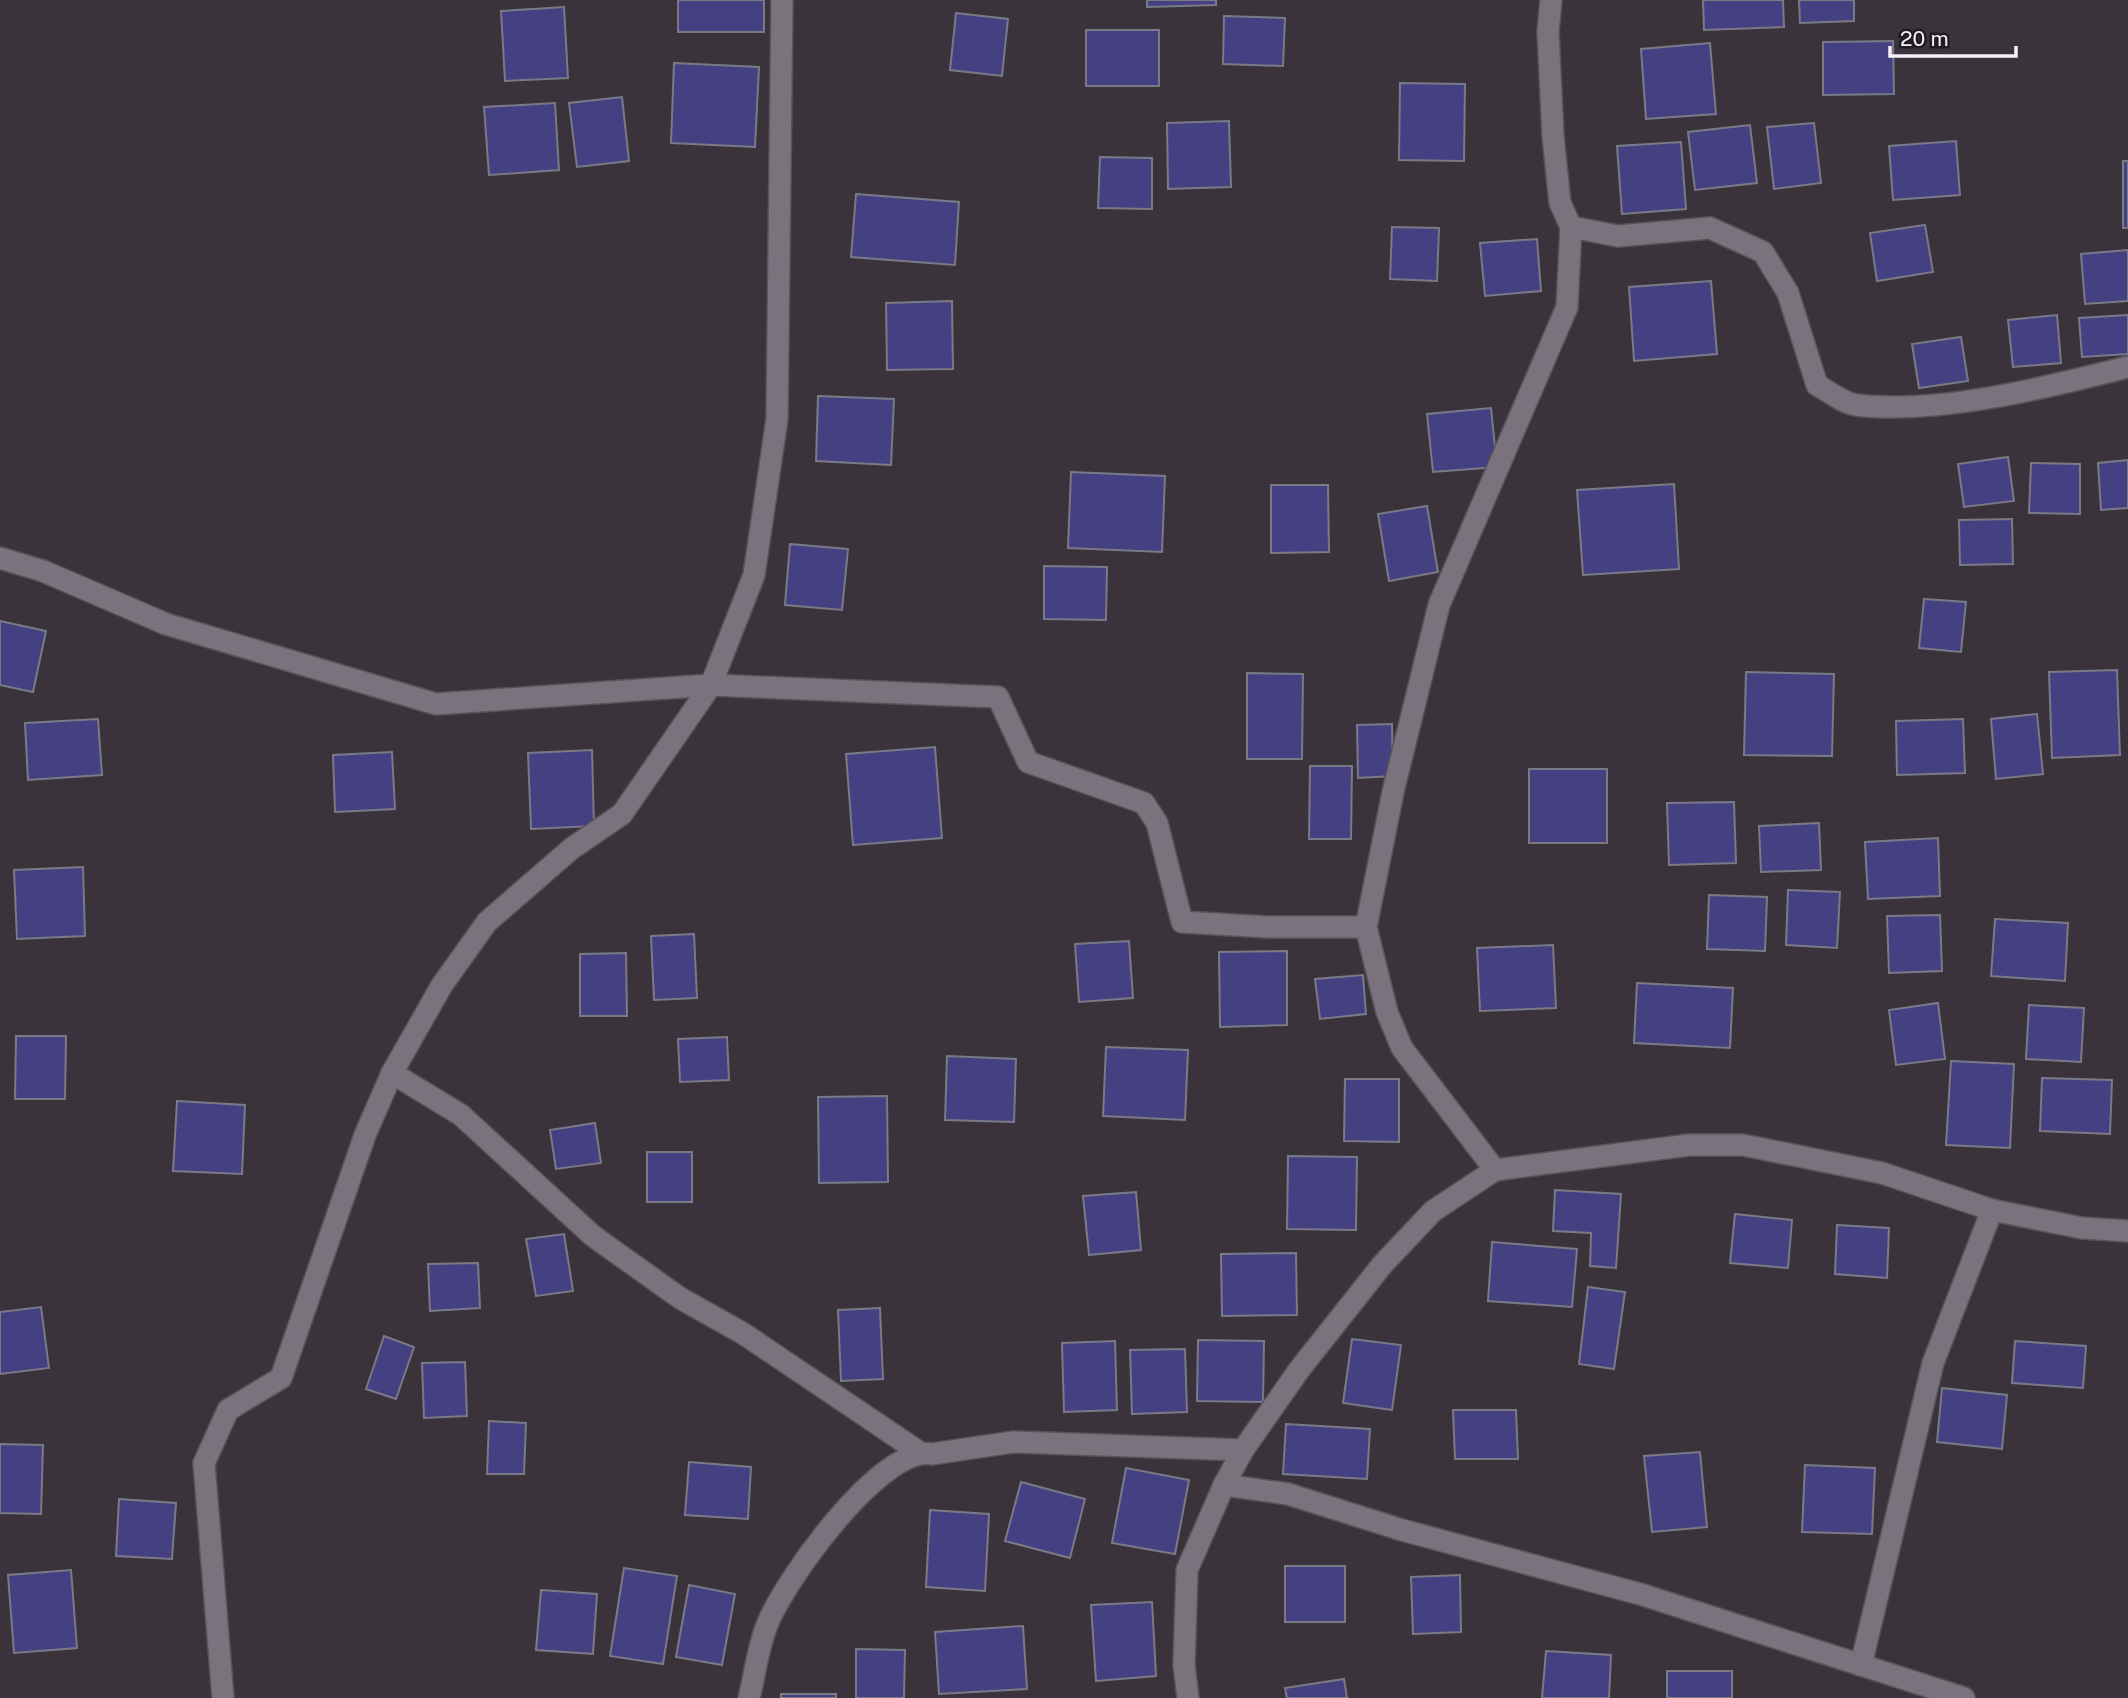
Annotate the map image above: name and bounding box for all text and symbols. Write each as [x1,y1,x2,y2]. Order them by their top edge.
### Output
scale bar [1890,14,2016,58]
text: 20 m [1900,26,1949,51]

